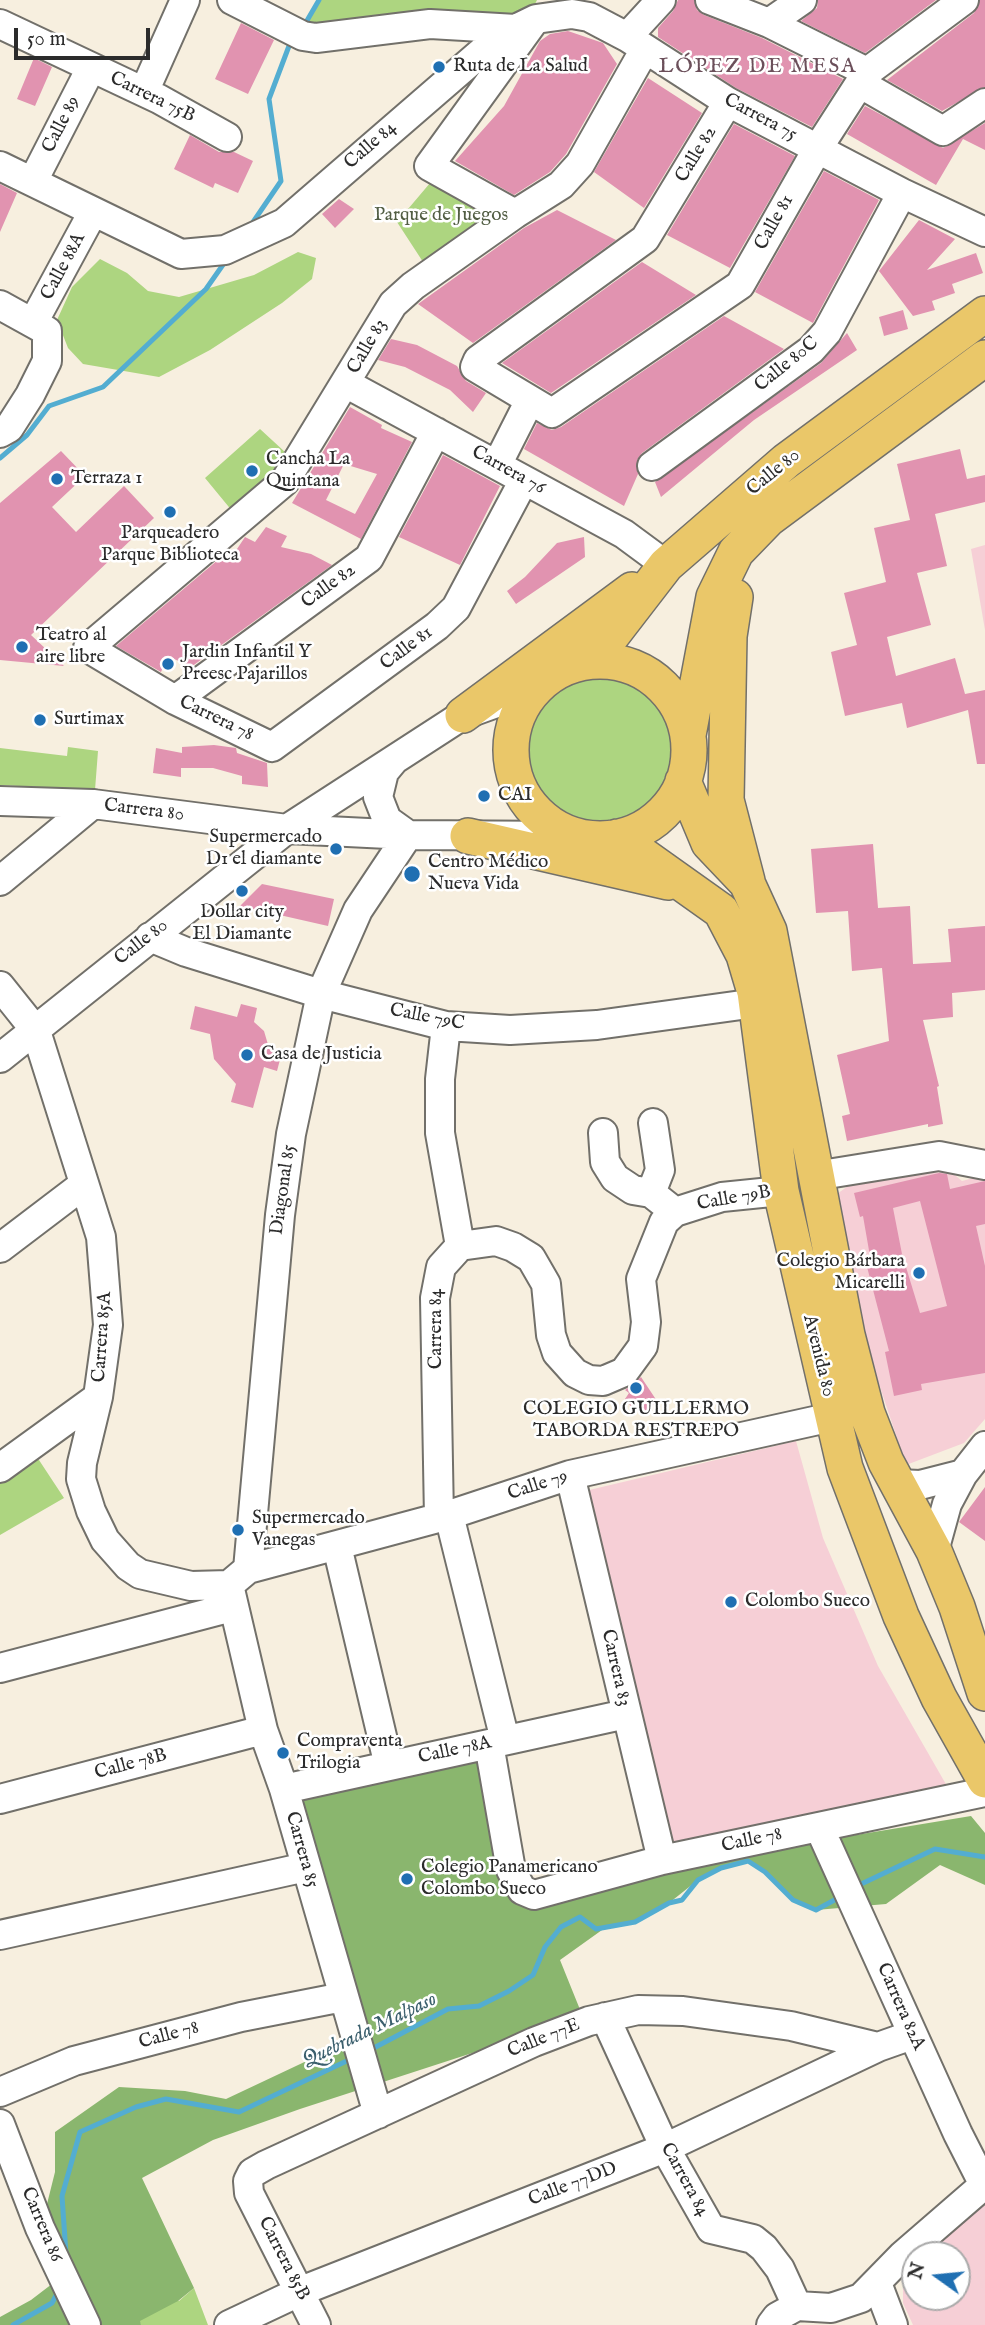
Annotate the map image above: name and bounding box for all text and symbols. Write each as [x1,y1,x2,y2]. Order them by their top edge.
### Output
scale bar [18,14,154,58]
text: 50 m [27,26,66,53]
district label: LÓPEZ DE MESA [660,55,856,81]
place label: Ruta de La Salud [453,56,588,78]
marker: Ruta de La Salud [431,59,447,75]
street label: Carrera 75B [106,68,198,128]
street label: Carrera 75 [720,89,800,147]
street label: Calle 89 [38,93,86,157]
street label: Calle 84 [340,117,402,175]
street label: Calle 82 [671,123,723,187]
street label: Calle 81 [751,191,799,255]
park label: Parque de Juegos [374,205,508,227]
street label: Calle 88A [37,230,91,304]
street label: Calle 83 [343,316,393,378]
street label: Calle 80C [751,332,823,398]
street label: Carrera 76 [467,441,549,501]
street label: Calle 80 [743,445,805,501]
place label: Cancha La Quintana [266,449,350,493]
marker: Cancha La Quintana [244,463,260,479]
place label: Terraza 1 [71,468,142,490]
marker: Terraza 1 [49,471,65,487]
marker: Parqueadero Parque Biblioteca [162,504,178,520]
place label: Parqueadero Parque Biblioteca [101,523,239,567]
street label: Calle 82 [297,560,361,614]
street label: Calle 81 [376,622,438,676]
place label: Teatro al aire libre [36,625,106,669]
marker: Teatro al aire libre [14,639,30,655]
place label: Jardin Infantil Y Preesc Pajarillos [182,642,311,686]
marker: Jardin Infantil Y Preesc Pajarillos [160,656,176,672]
street label: Carrera 78 [175,691,257,747]
place label: Surtimax [54,709,124,731]
marker: Surtimax [32,712,48,728]
place label: CAI [498,785,533,807]
marker: CAI [476,788,492,804]
street label: Carrera 80 [103,795,185,827]
place label: Supermercado D1 el diamante [206,827,322,871]
marker: Supermercado D1 el diamante [328,841,344,857]
place label: Centro Médico Nueva Vida [428,852,548,896]
marker: Centro Médico Nueva Vida [402,864,422,884]
marker: Dollar city El Diamante [234,883,250,899]
place label: Dollar city El Diamante [192,902,292,946]
street label: Calle 80 [111,915,173,971]
street label: Calle 79C [388,1000,466,1036]
place label: Casa de Justicia [261,1044,382,1066]
marker: Casa de Justicia [239,1047,255,1063]
street label: Diagonal 85 [266,1143,302,1237]
street label: Calle 79B [695,1181,773,1217]
place label: Colegio Bárbara Micarelli [776,1251,905,1295]
marker: Colegio Bárbara Micarelli [911,1265,927,1281]
street label: Carrera 84 [426,1289,448,1369]
street label: Carrera 85A [88,1291,118,1383]
street label: Avenida 80 [797,1313,839,1399]
marker: COLEGIO GUILLERMO TABORDA RESTREPO [628,1380,644,1396]
place label: COLEGIO GUILLERMO TABORDA RESTREPO [523,1399,749,1443]
street label: Calle 79 [505,1466,571,1506]
place label: Supermercado Vanegas [252,1508,365,1552]
marker: Supermercado Vanegas [230,1522,246,1538]
place label: Colombo Sueco [745,1591,870,1613]
marker: Colombo Sueco [723,1594,739,1610]
street label: Carrera 83 [595,1627,635,1709]
place label: Compraventa Trilogia [297,1731,403,1775]
street label: Calle 78A [416,1732,494,1770]
street label: Calle 78B [92,1744,170,1786]
marker: Compraventa Trilogia [275,1745,291,1761]
street label: Carrera 85 [279,1809,323,1891]
street label: Calle 78 [720,1823,784,1859]
place label: Colegio Panamericano Colombo Sueco [421,1857,598,1901]
marker: Colegio Panamericano Colombo Sueco [399,1871,415,1887]
street label: Carrera 82A [871,1960,929,2054]
water label: Quebrada Malpaso [299,1988,441,2074]
street label: Calle 77E [505,2014,583,2064]
street label: Calle 78 [136,2017,202,2055]
street label: Carrera 84 [655,2139,713,2221]
street label: Calle 77DD [525,2158,621,2212]
street label: Carrera 86 [15,2184,67,2266]
street label: Carrera 85B [252,2213,314,2305]
north arrow [901,2241,971,2311]
text: N [904,2260,931,2282]

